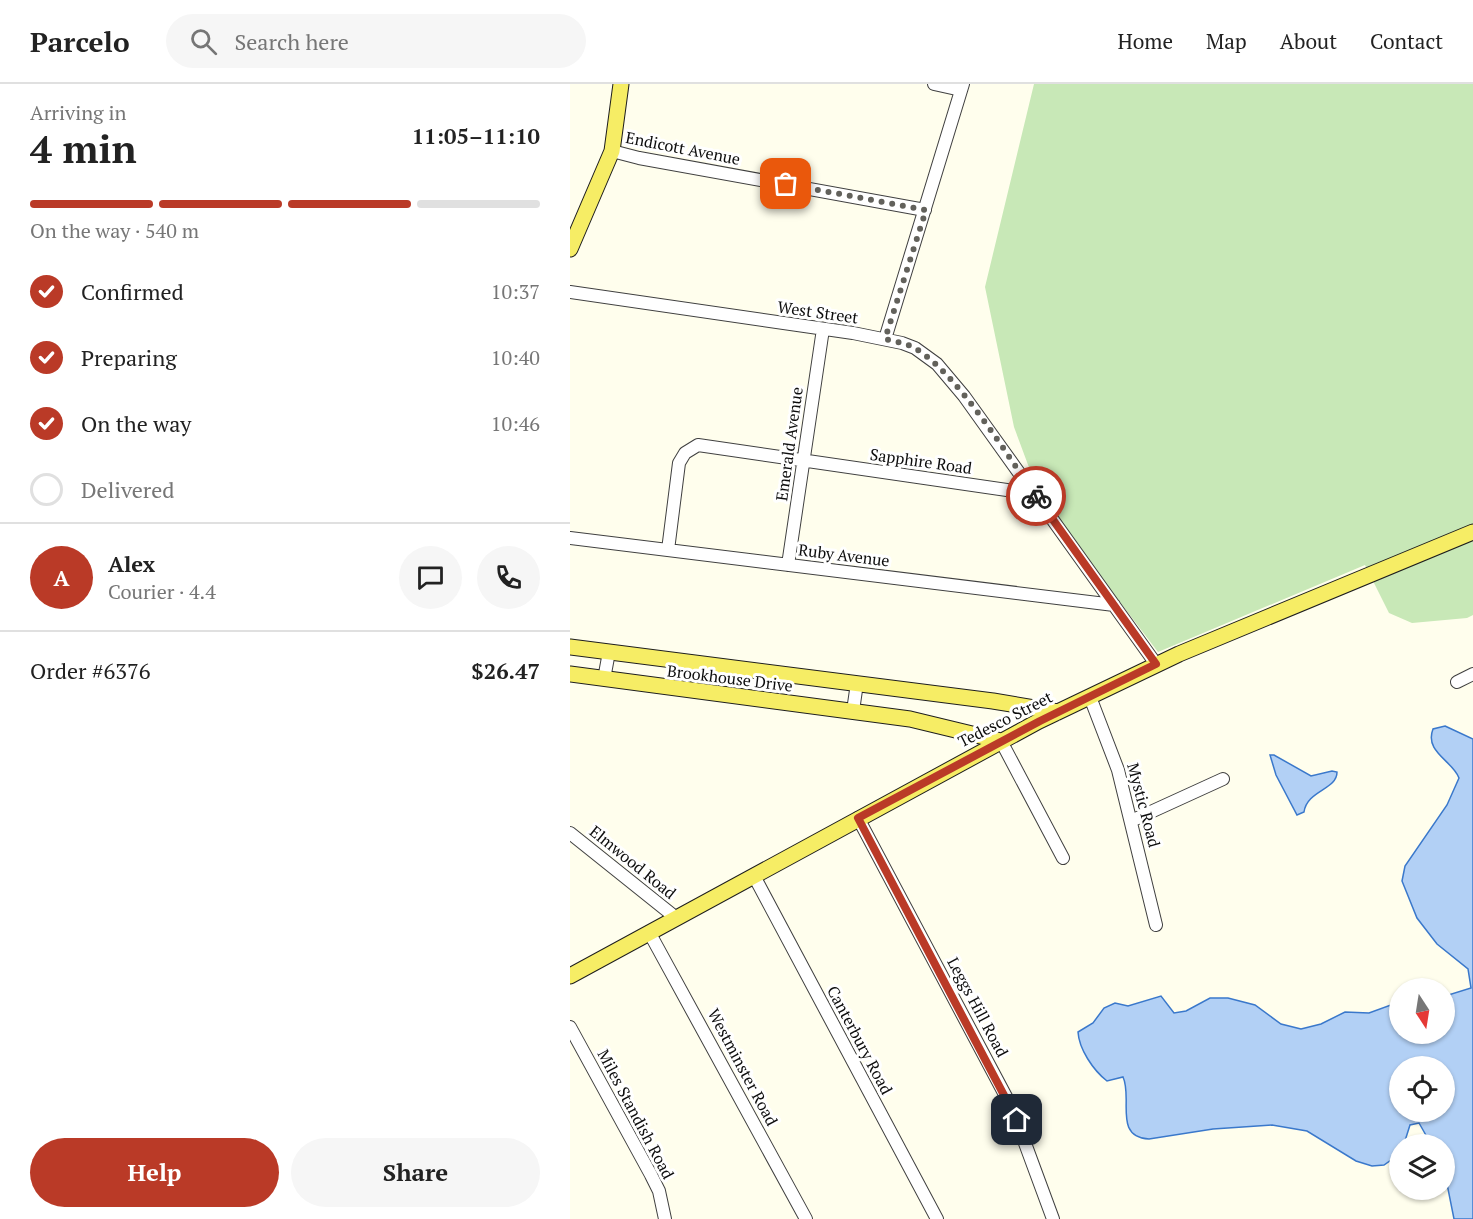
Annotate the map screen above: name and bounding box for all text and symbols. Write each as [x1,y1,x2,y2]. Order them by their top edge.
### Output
search box [166,14,586,68]
text: Parcelo [30,23,130,60]
icon: search [187,25,220,58]
text: Search here [235,27,349,56]
text: Home [1117,27,1173,55]
text: Map [1206,27,1247,55]
text: About [1280,27,1337,55]
text: Contact [1370,27,1443,55]
text: Arriving in [30,99,126,126]
text: 11:05–11:10 [412,121,540,150]
text: 4 min [30,122,137,174]
street label: Endicott Avenue [624,126,742,170]
pin [760,158,811,209]
icon: bag [769,167,802,200]
text: On the way · 540 m [30,217,199,244]
icon: check [30,275,63,308]
text: Confirmed [81,277,184,306]
text: 10:37 [491,278,540,305]
street label: West Street [776,295,860,329]
icon: check [30,341,63,374]
text: Preparing [81,343,177,372]
text: 10:40 [491,344,540,371]
street label: Emerald Avenue [770,385,808,503]
icon: check [30,407,63,440]
text: On the way [81,409,191,438]
text: 10:46 [491,410,540,437]
street label: Sapphire Road [869,443,974,479]
courier [1006,466,1066,526]
text: Delivered [81,475,174,504]
icon: bike [1020,480,1053,513]
street label: Ruby Avenue [797,538,891,572]
button: chat [399,546,462,609]
button: phone [477,546,540,609]
text: Alex [108,549,155,578]
text: A [53,563,70,592]
text: Courier · 4.4 [108,578,216,605]
text: Order #6376 [30,656,150,685]
text: $26.47 [471,656,540,685]
street label: Brookhouse Drive [666,659,794,697]
street label: Tedesco Street [954,686,1056,752]
street label: Mystic Road [1122,760,1166,850]
street label: Elmwood Road [585,820,681,904]
street label: Leggs Hill Road [942,953,1014,1061]
north arrow [1389,978,1455,1044]
map controls [1389,978,1455,1200]
street label: Canterbury Road [822,982,898,1098]
street label: Westminster Road [703,1005,783,1129]
street label: Miles Standish Road [592,1045,680,1183]
button: locate [1389,1056,1455,1122]
pin [991,1094,1042,1145]
icon: home [1000,1103,1033,1136]
button: layers [1389,1134,1455,1200]
button: Help [30,1138,279,1207]
button: Share [291,1138,540,1207]

